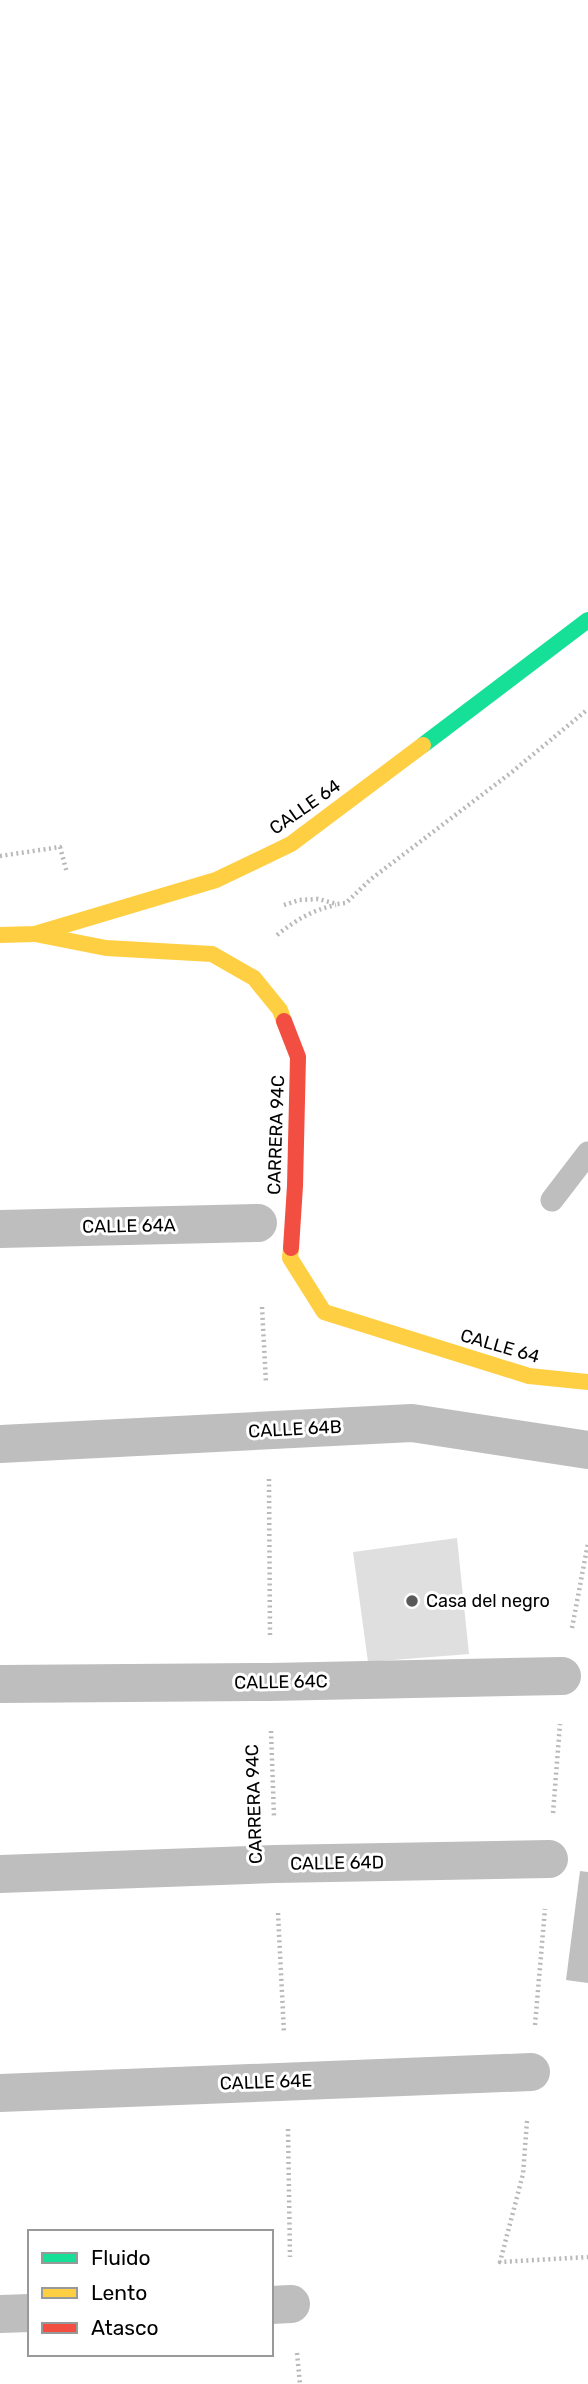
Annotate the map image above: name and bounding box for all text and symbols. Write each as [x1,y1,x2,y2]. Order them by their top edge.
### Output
street label: CALLE 64 [265,775,345,839]
street label: CARRERA 94C [263,1075,289,1195]
street label: CALLE 64A [82,1214,176,1238]
street label: CALLE 64 [458,1324,542,1368]
street label: CALLE 64B [248,1416,342,1442]
place label: Casa del negro [426,1590,550,1612]
marker: Casa del negro [404,1593,420,1609]
street label: CALLE 64C [234,1670,328,1694]
street label: CARRERA 94C [241,1744,267,1864]
street label: CALLE 64D [290,1851,384,1875]
street label: CALLE 64E [219,2069,313,2095]
legend [28,2230,273,2356]
text: Fluido [91,2245,151,2270]
text: Lento [91,2280,147,2305]
text: Atasco [91,2315,159,2340]

